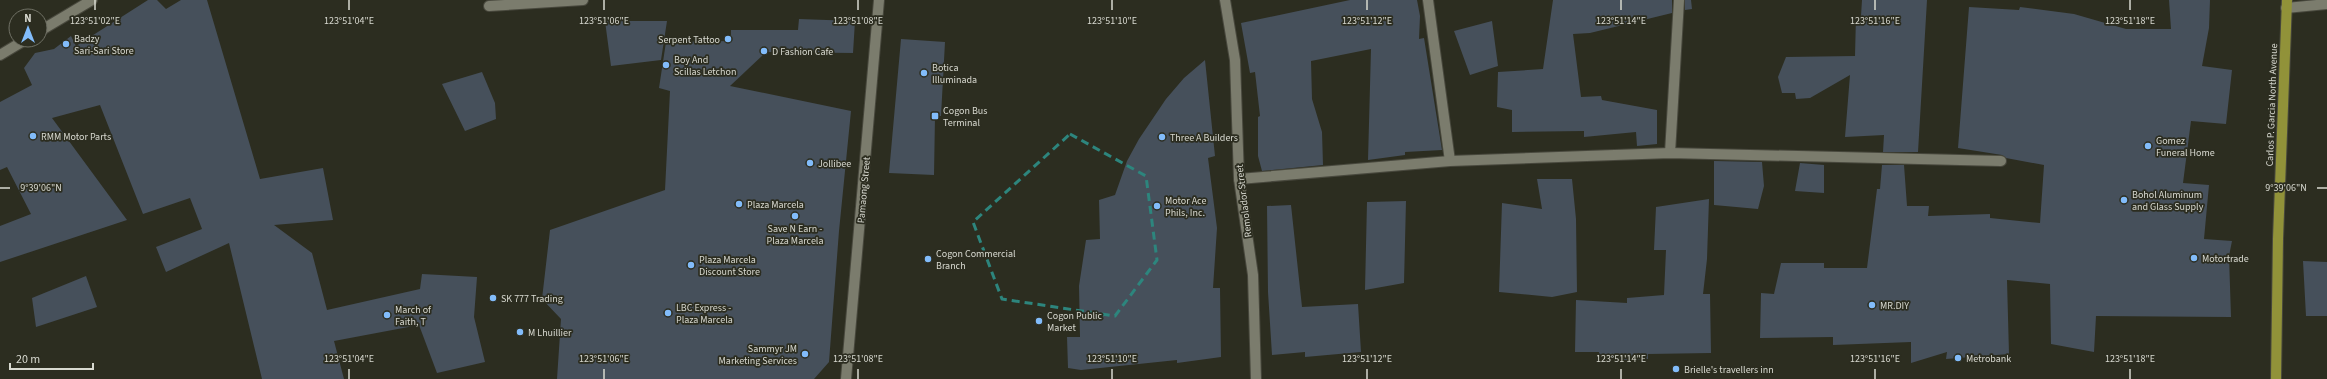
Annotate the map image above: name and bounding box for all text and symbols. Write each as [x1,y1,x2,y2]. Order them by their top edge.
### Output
north arrow [8,8,48,48]
text: N [24,11,32,26]
text: 123°51'02"E [70,14,120,28]
text: 123°51'04"E [324,14,374,28]
text: 123°51'06"E [579,14,629,28]
text: 123°51'08"E [833,14,883,28]
text: 123°51'10"E [1087,14,1137,28]
text: 123°51'12"E [1342,14,1392,28]
text: 123°51'14"E [1596,14,1646,28]
text: 123°51'16"E [1850,14,1900,28]
text: 123°51'18"E [2105,14,2155,28]
place label: Badzy Sari-Sari Store [74,32,134,58]
place label: Serpent Tattoo [658,33,720,47]
marker: Serpent Tattoo [723,34,733,44]
marker: Badzy Sari-Sari Store [61,39,71,49]
street label: Carlos P. Garcia North Avenue [2263,43,2281,167]
place label: D Fashion Cafe [772,45,833,59]
marker: D Fashion Cafe [759,46,769,56]
place label: Boy And Scillas Letchon [674,53,736,79]
marker: Boy And Scillas Letchon [661,60,671,70]
place label: Botica Illuminada [932,61,977,87]
marker: Botica Illuminada [919,68,929,78]
place label: Cogon Bus Terminal [943,104,987,130]
marker: Cogon Bus Terminal [930,111,940,121]
place label: RMM Motor Parts [41,130,111,144]
marker: RMM Motor Parts [28,131,38,141]
place label: Three A Builders [1170,131,1238,145]
marker: Three A Builders [1157,132,1167,142]
place label: Gomez Funeral Home [2156,134,2215,160]
marker: Gomez Funeral Home [2143,141,2153,151]
street label: Pamaong Street [854,156,874,224]
place label: Jollibee [818,157,851,171]
marker: Jollibee [805,158,815,168]
street label: Remolador Street [1233,163,1255,238]
text: 9°39'06"N [20,181,62,195]
text: 9°39'06"N [2265,181,2307,195]
place label: Bohol Aluminum and Glass Supply [2132,188,2204,214]
place label: Motor Ace Phils, Inc. [1165,194,1206,220]
marker: Bohol Aluminum and Glass Supply [2119,195,2129,205]
place label: Plaza Marcela [747,198,804,212]
marker: Plaza Marcela [734,199,744,209]
marker: Motor Ace Phils, Inc. [1152,201,1162,211]
marker: Save N Earn - Plaza Marcela [790,211,800,221]
place label: Save N Earn - Plaza Marcela [767,222,823,248]
place label: Cogon Commercial Branch [936,247,1016,273]
place label: Motortrade [2202,252,2249,266]
place label: Plaza Marcela Discount Store [699,253,760,279]
marker: Motortrade [2189,253,2199,263]
marker: Cogon Commercial Branch [923,254,933,264]
marker: Plaza Marcela Discount Store [686,260,696,270]
place label: SK 777 Trading [501,292,563,306]
marker: SK 777 Trading [488,293,498,303]
place label: MR.DIY [1880,299,1909,313]
marker: MR.DIY [1867,300,1877,310]
place label: LBC Express - Plaza Marcela [676,301,733,327]
place label: March of Faith, T [395,303,432,329]
marker: LBC Express - Plaza Marcela [663,308,673,318]
place label: Cogon Public Market [1047,309,1103,335]
marker: March of Faith, T [382,310,392,320]
marker: Cogon Public Market [1034,316,1044,326]
place label: M Lhuillier [528,326,572,340]
marker: M Lhuillier [515,327,525,337]
place label: Sammyr JM Marketing Services [719,342,797,368]
scale bar [10,345,93,371]
marker: Sammyr JM Marketing Services [800,349,810,359]
text: 20 m [16,351,40,368]
text: 123°51'04"E [324,352,374,366]
text: 123°51'06"E [579,352,629,366]
text: 123°51'08"E [833,352,883,366]
text: 123°51'10"E [1087,352,1137,366]
text: 123°51'12"E [1342,352,1392,366]
text: 123°51'14"E [1596,352,1646,366]
text: 123°51'16"E [1850,352,1900,366]
place label: Metrobank [1966,352,2011,366]
text: 123°51'18"E [2105,352,2155,366]
marker: Metrobank [1953,353,1963,363]
place label: Brielle's travellers inn [1684,363,1774,377]
marker: Brielle's travellers inn [1671,364,1681,374]

